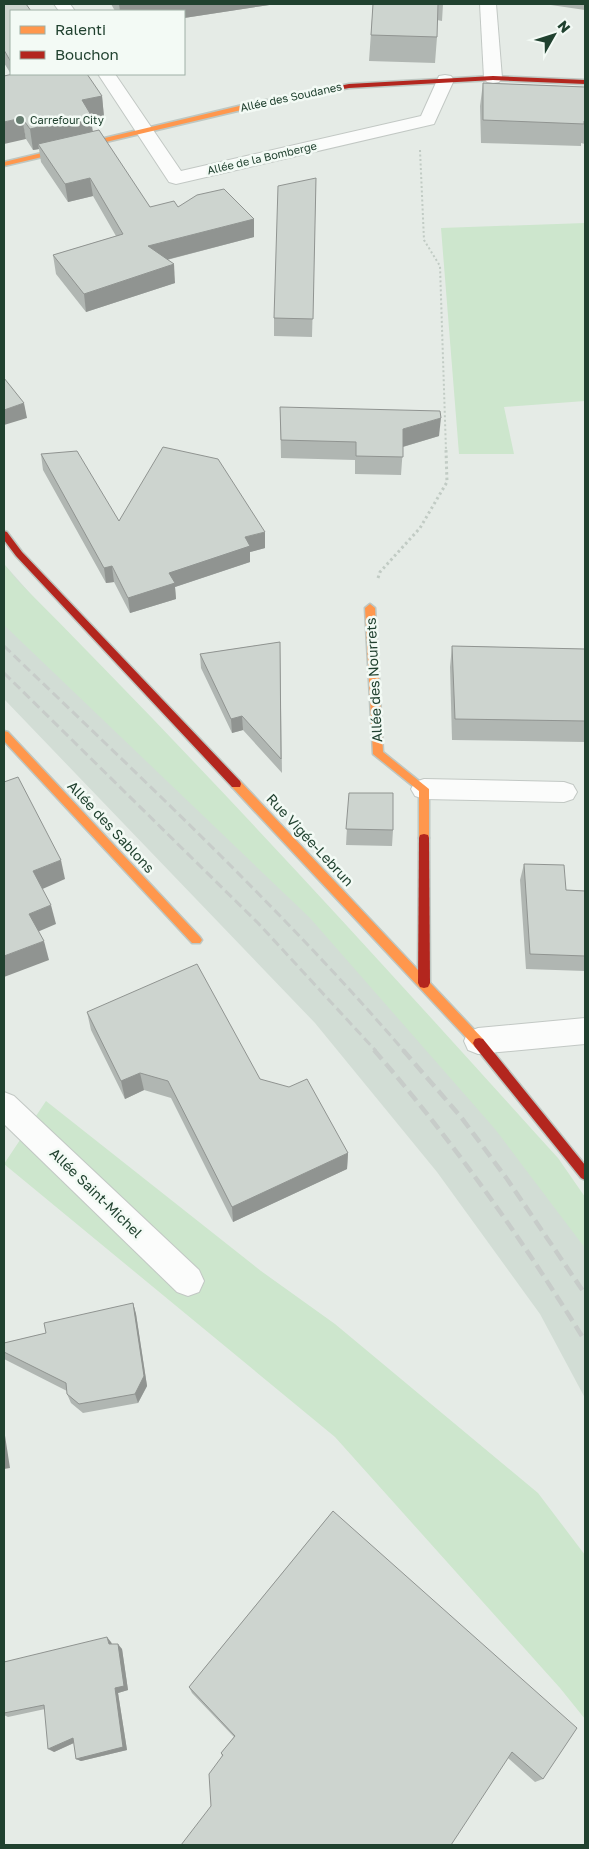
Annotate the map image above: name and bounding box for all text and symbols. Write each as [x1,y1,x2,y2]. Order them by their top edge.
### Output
legend [10,10,185,75]
north arrow [529,10,579,60]
text: N [555,17,574,36]
text: Ralenti [55,20,106,38]
text: Bouchon [55,45,119,63]
street label: Allée des Soudanes [239,79,343,114]
place label: Carrefour City [30,113,104,126]
marker: Carrefour City [14,114,26,126]
street label: Allée de la Bomberge [206,139,318,176]
street label: Allée des Nourrets [362,617,385,743]
street label: Allée des Sablons [64,777,158,876]
street label: Rue Vigée-Lebrun [263,790,357,889]
street label: Allée Saint-Michel [47,1144,146,1241]

